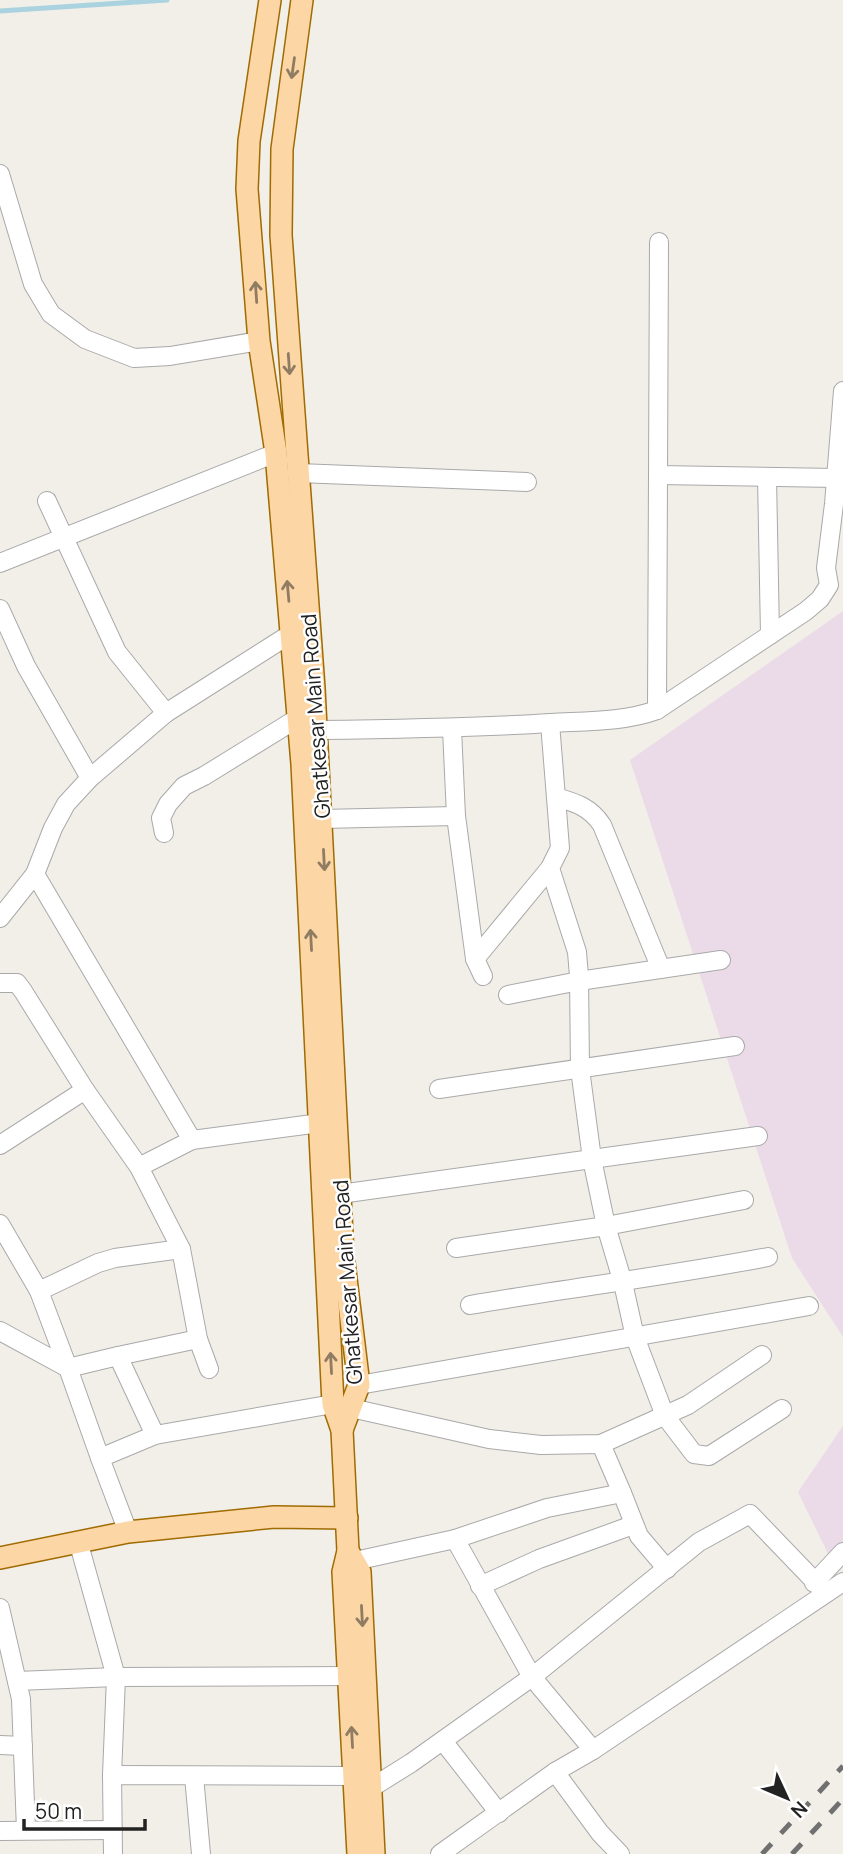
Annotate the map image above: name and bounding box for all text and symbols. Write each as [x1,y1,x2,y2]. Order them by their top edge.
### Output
one-way arrow [286,56,299,79]
one-way arrow [249,281,262,304]
one-way arrow [283,353,296,375]
one-way arrow [281,580,294,603]
street label: Ghatkesar Main Road [294,613,336,819]
one-way arrow [317,848,330,871]
one-way arrow [304,929,317,952]
street label: Ghatkesar Main Road [326,1179,368,1385]
one-way arrow [325,1352,338,1375]
one-way arrow [356,1605,369,1627]
one-way arrow [345,1726,358,1749]
north arrow [752,1763,822,1833]
scale bar [24,1787,145,1831]
text: N [785,1796,813,1824]
text: 50 m [35,1797,82,1825]

